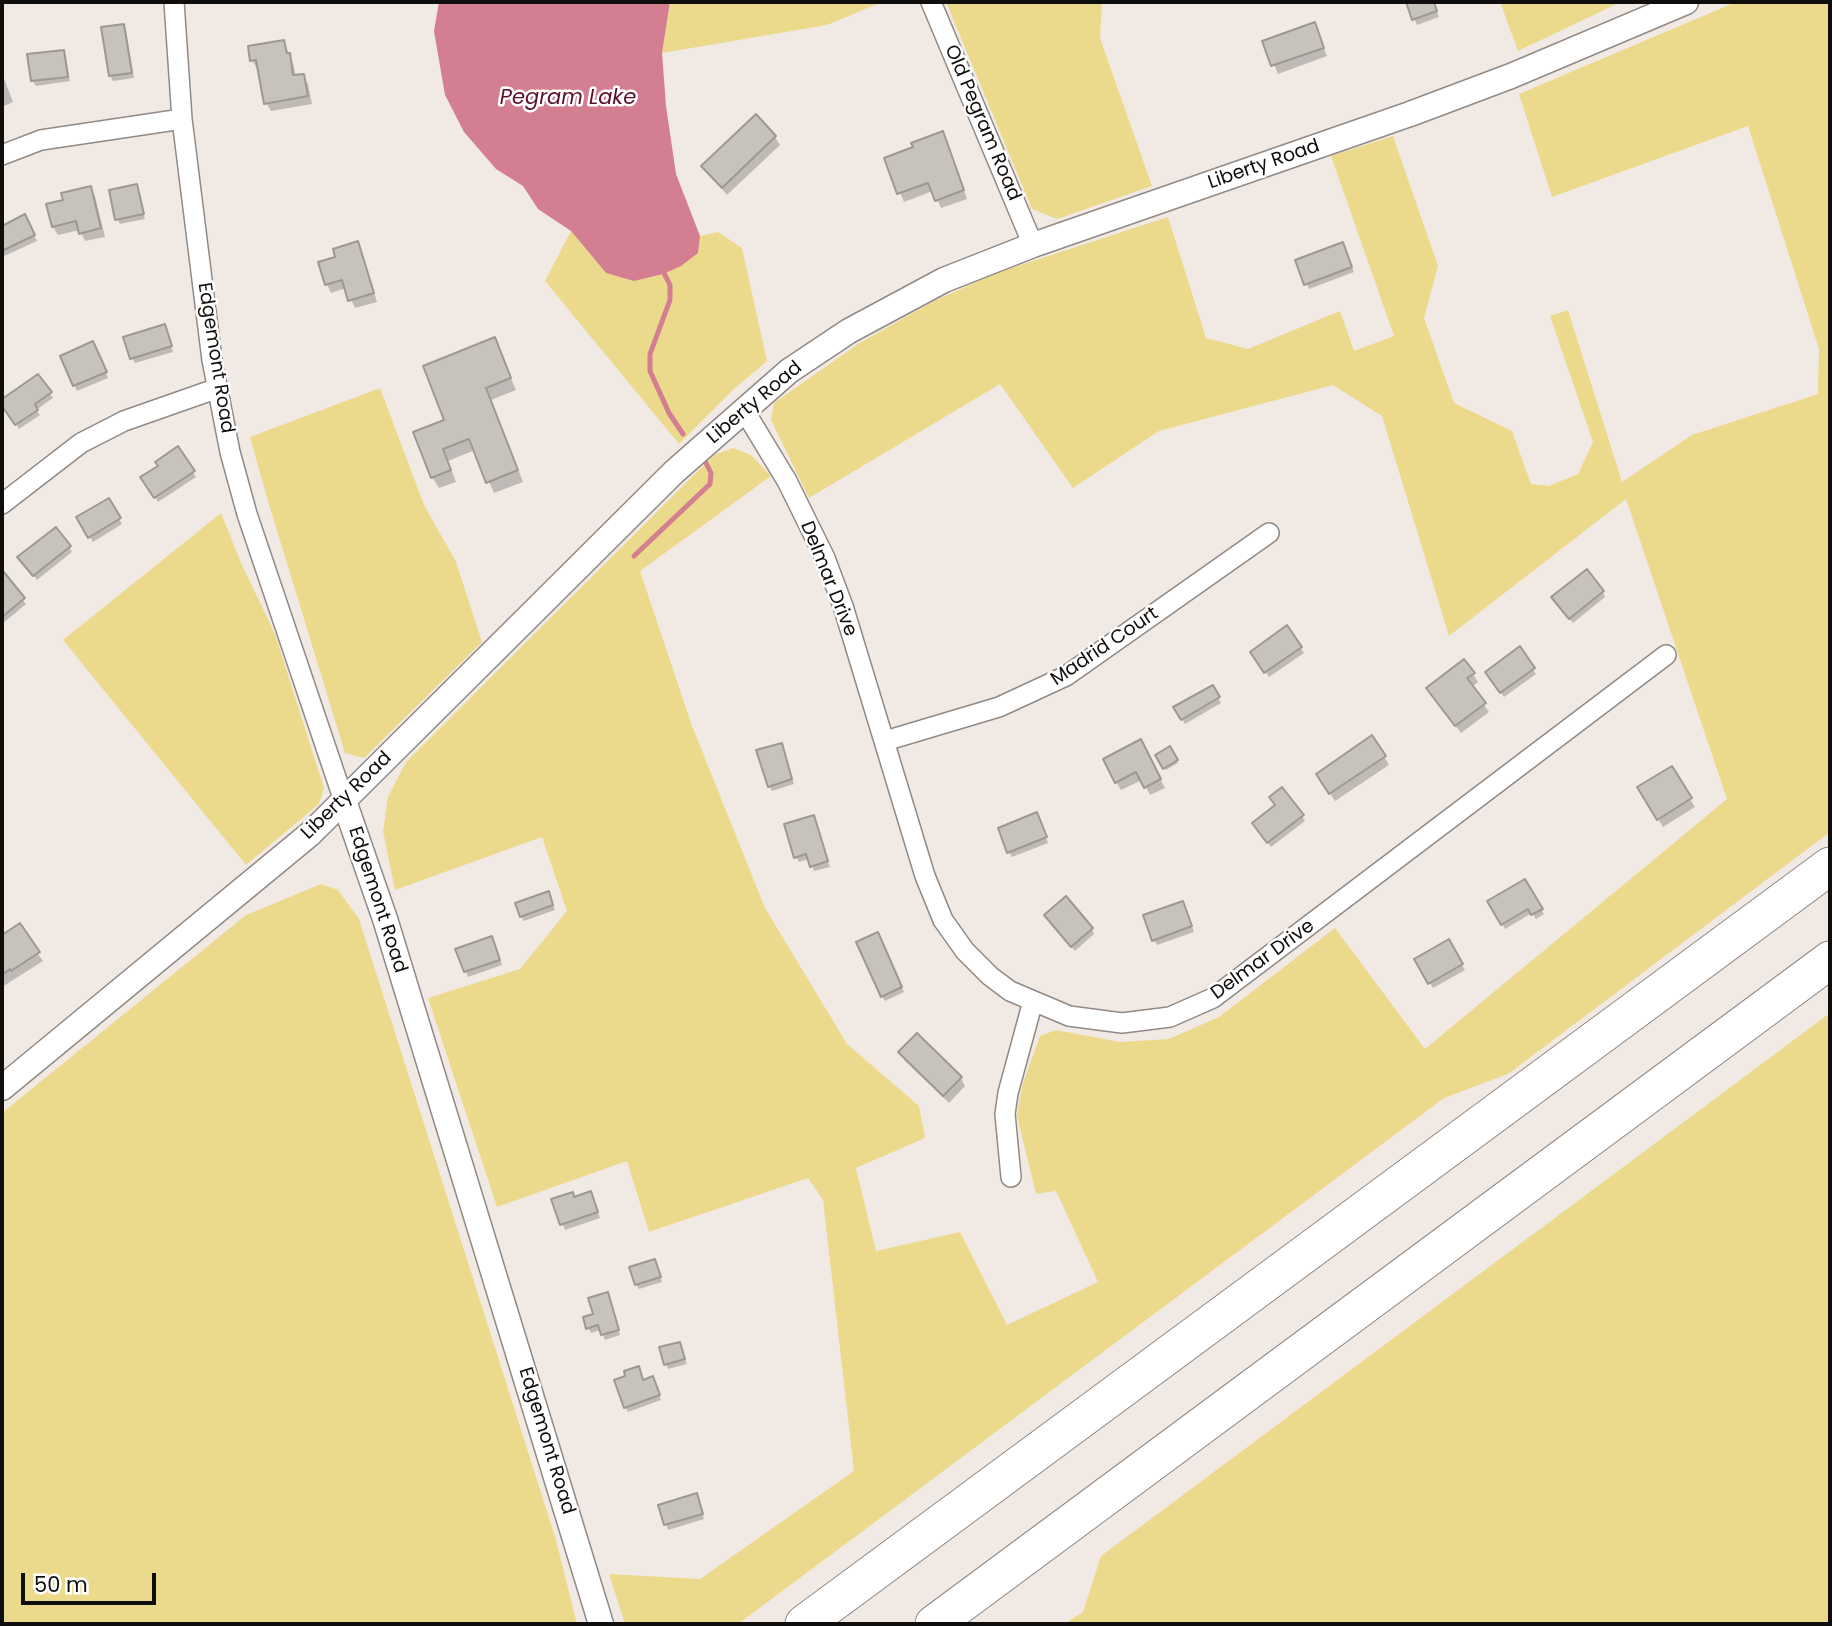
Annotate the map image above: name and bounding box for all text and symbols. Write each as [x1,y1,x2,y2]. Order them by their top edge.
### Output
street label: Old Pegram Road [939,42,1025,204]
water label: Pegram Lake [500,86,636,112]
street label: Liberty Road [1205,135,1323,195]
street label: Edgemont Road [192,281,238,435]
street label: Liberty Road [703,357,807,449]
street label: Delmar Drive [795,518,861,640]
street label: Madrid Court [1047,603,1163,691]
street label: Liberty Road [297,747,397,845]
street label: Edgemont Road [343,824,411,976]
street label: Delmar Drive [1207,915,1319,1005]
street label: Edgemont Road [513,1365,579,1517]
scale bar [24,1560,159,1604]
text: 50 m [34,1570,88,1599]

